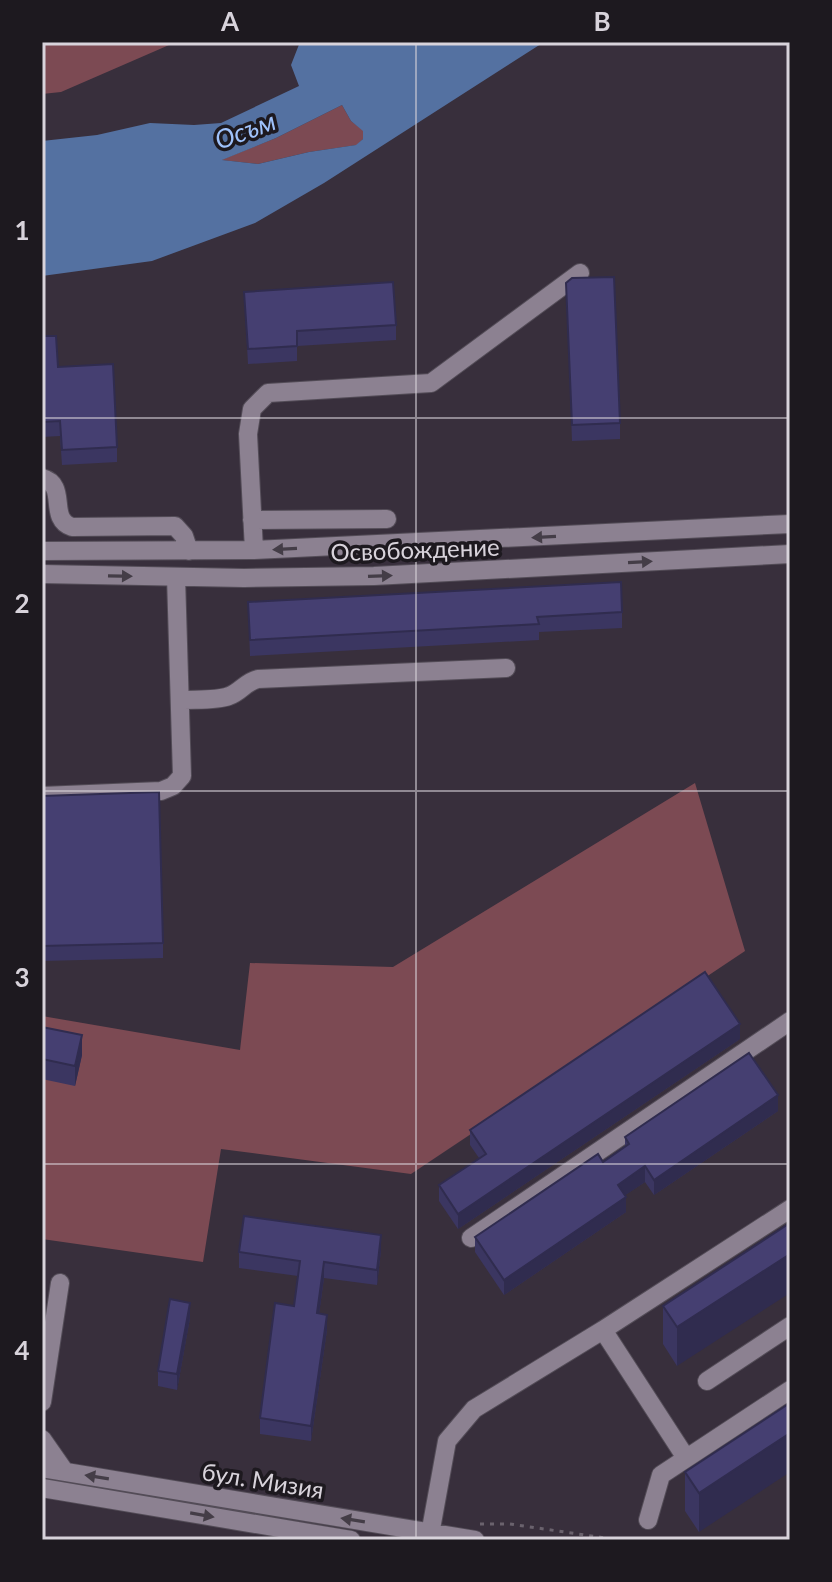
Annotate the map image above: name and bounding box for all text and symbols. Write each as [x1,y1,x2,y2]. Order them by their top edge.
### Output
text: A [220,5,240,37]
text: B [593,5,611,37]
water label: Осъм [210,104,280,156]
text: 1 [14,214,30,246]
one-way arrow [531,530,556,543]
street label: Освобождение [330,532,500,566]
one-way arrow [272,543,297,556]
one-way arrow [628,556,653,569]
one-way arrow [108,569,133,582]
one-way arrow [368,569,393,582]
text: 2 [14,587,30,619]
text: 3 [14,961,30,993]
text: 4 [14,1334,30,1366]
street label: бул. Мизия [200,1456,326,1504]
one-way arrow [84,1470,109,1483]
one-way arrow [190,1509,215,1522]
one-way arrow [340,1513,365,1525]

